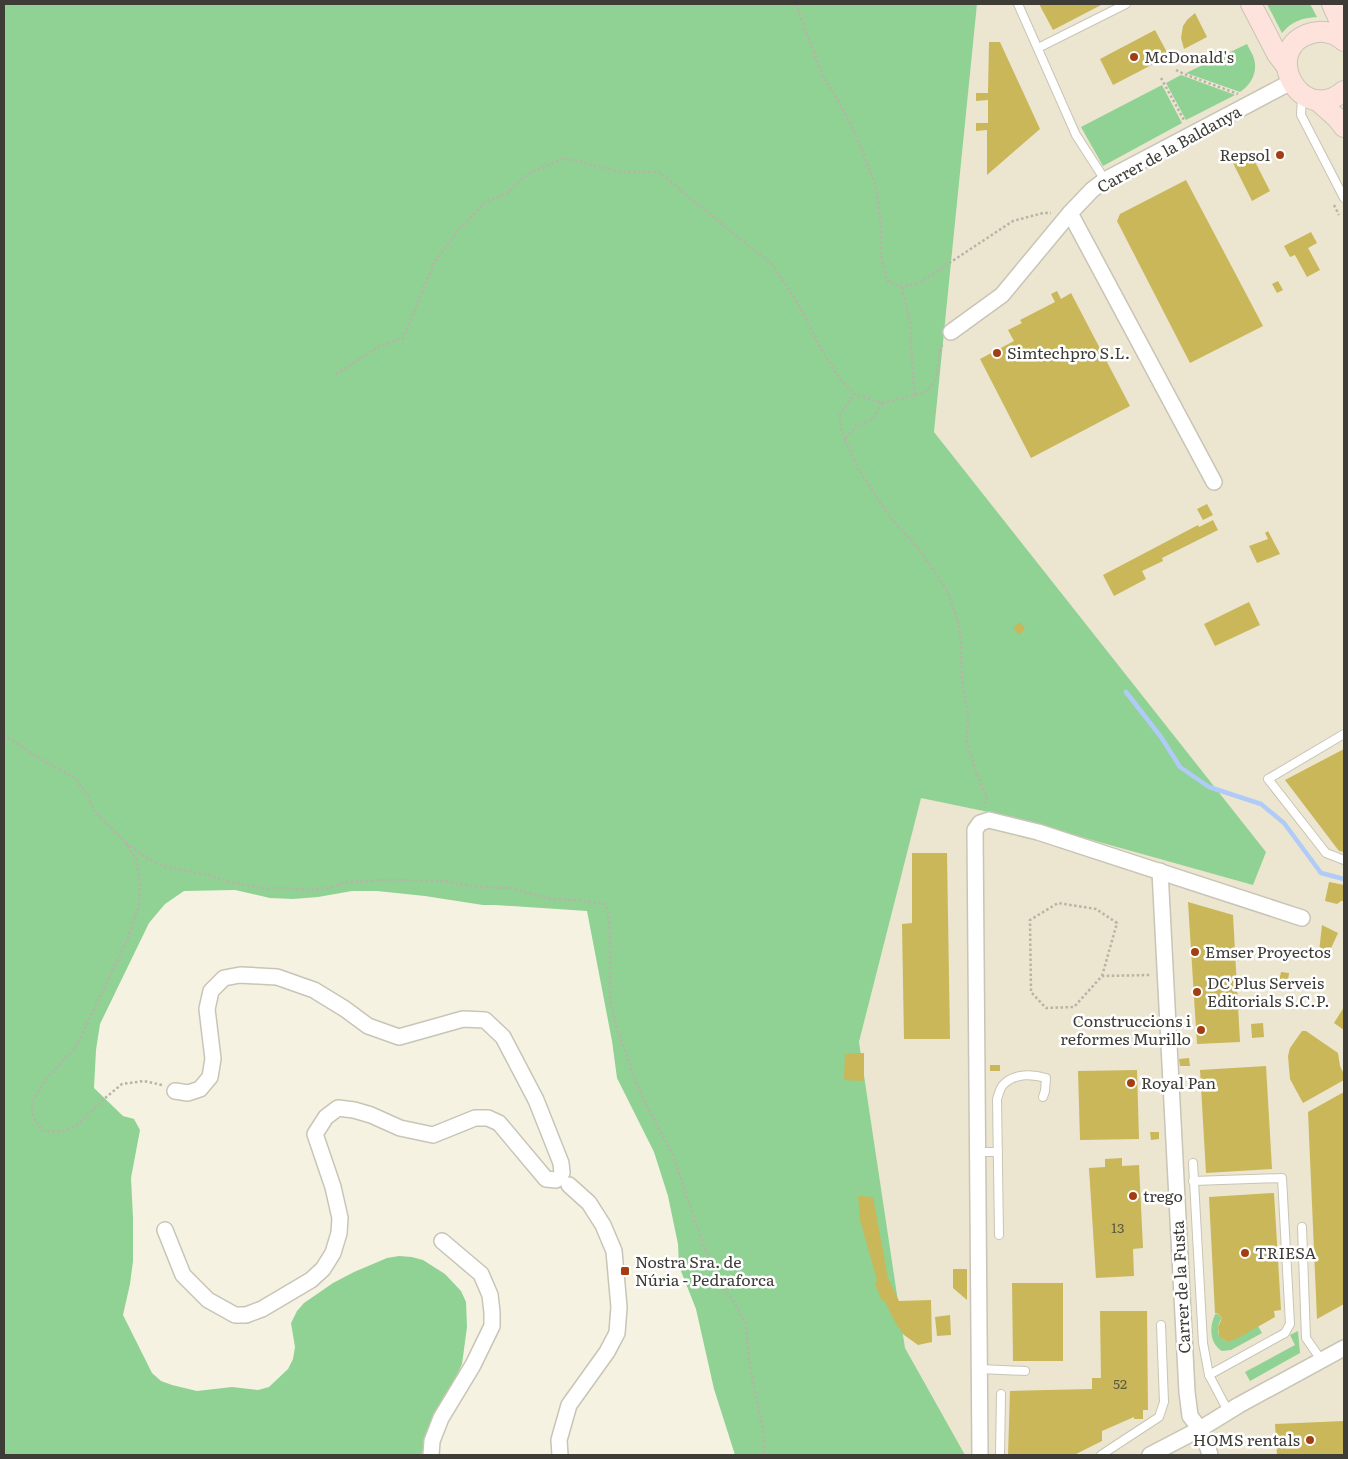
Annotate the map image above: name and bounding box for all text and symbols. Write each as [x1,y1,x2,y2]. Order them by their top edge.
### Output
place label: McDonald's [1144,44,1234,68]
marker: McDonald's [1128,51,1140,63]
street label: Carrer de la Baldanya [1092,98,1245,198]
place label: Repsol [1219,142,1270,166]
marker: Repsol [1274,149,1286,161]
place label: Simtechpro S.L. [1007,340,1130,364]
marker: Simtechpro S.L. [991,347,1003,359]
place label: Emser Proyectos [1205,939,1331,963]
marker: Emser Proyectos [1189,946,1201,958]
place label: DC Plus Serveis Editorials S.C.P. [1207,970,1330,1012]
marker: DC Plus Serveis Editorials S.C.P. [1191,986,1203,998]
place label: Construccions i reformes Murillo [1060,1008,1191,1050]
marker: Construccions i reformes Murillo [1195,1024,1207,1036]
place label: Royal Pan [1141,1070,1217,1094]
marker: Royal Pan [1125,1077,1137,1089]
place label: trego [1143,1183,1183,1207]
marker: trego [1127,1190,1139,1202]
house number: 13 [1111,1217,1125,1237]
street label: Carrer de la Fusta [1165,1219,1195,1354]
place label: TRIESA [1255,1240,1316,1264]
marker: TRIESA [1239,1247,1251,1259]
place label: Nostra Sra. de Núria - Pedraforca [635,1249,775,1291]
marker: Nostra Sra. de Núria - Pedraforca [619,1265,631,1277]
house number: 52 [1113,1373,1127,1393]
place label: HOMS rentals [1193,1427,1300,1451]
marker: HOMS rentals [1304,1434,1316,1446]

